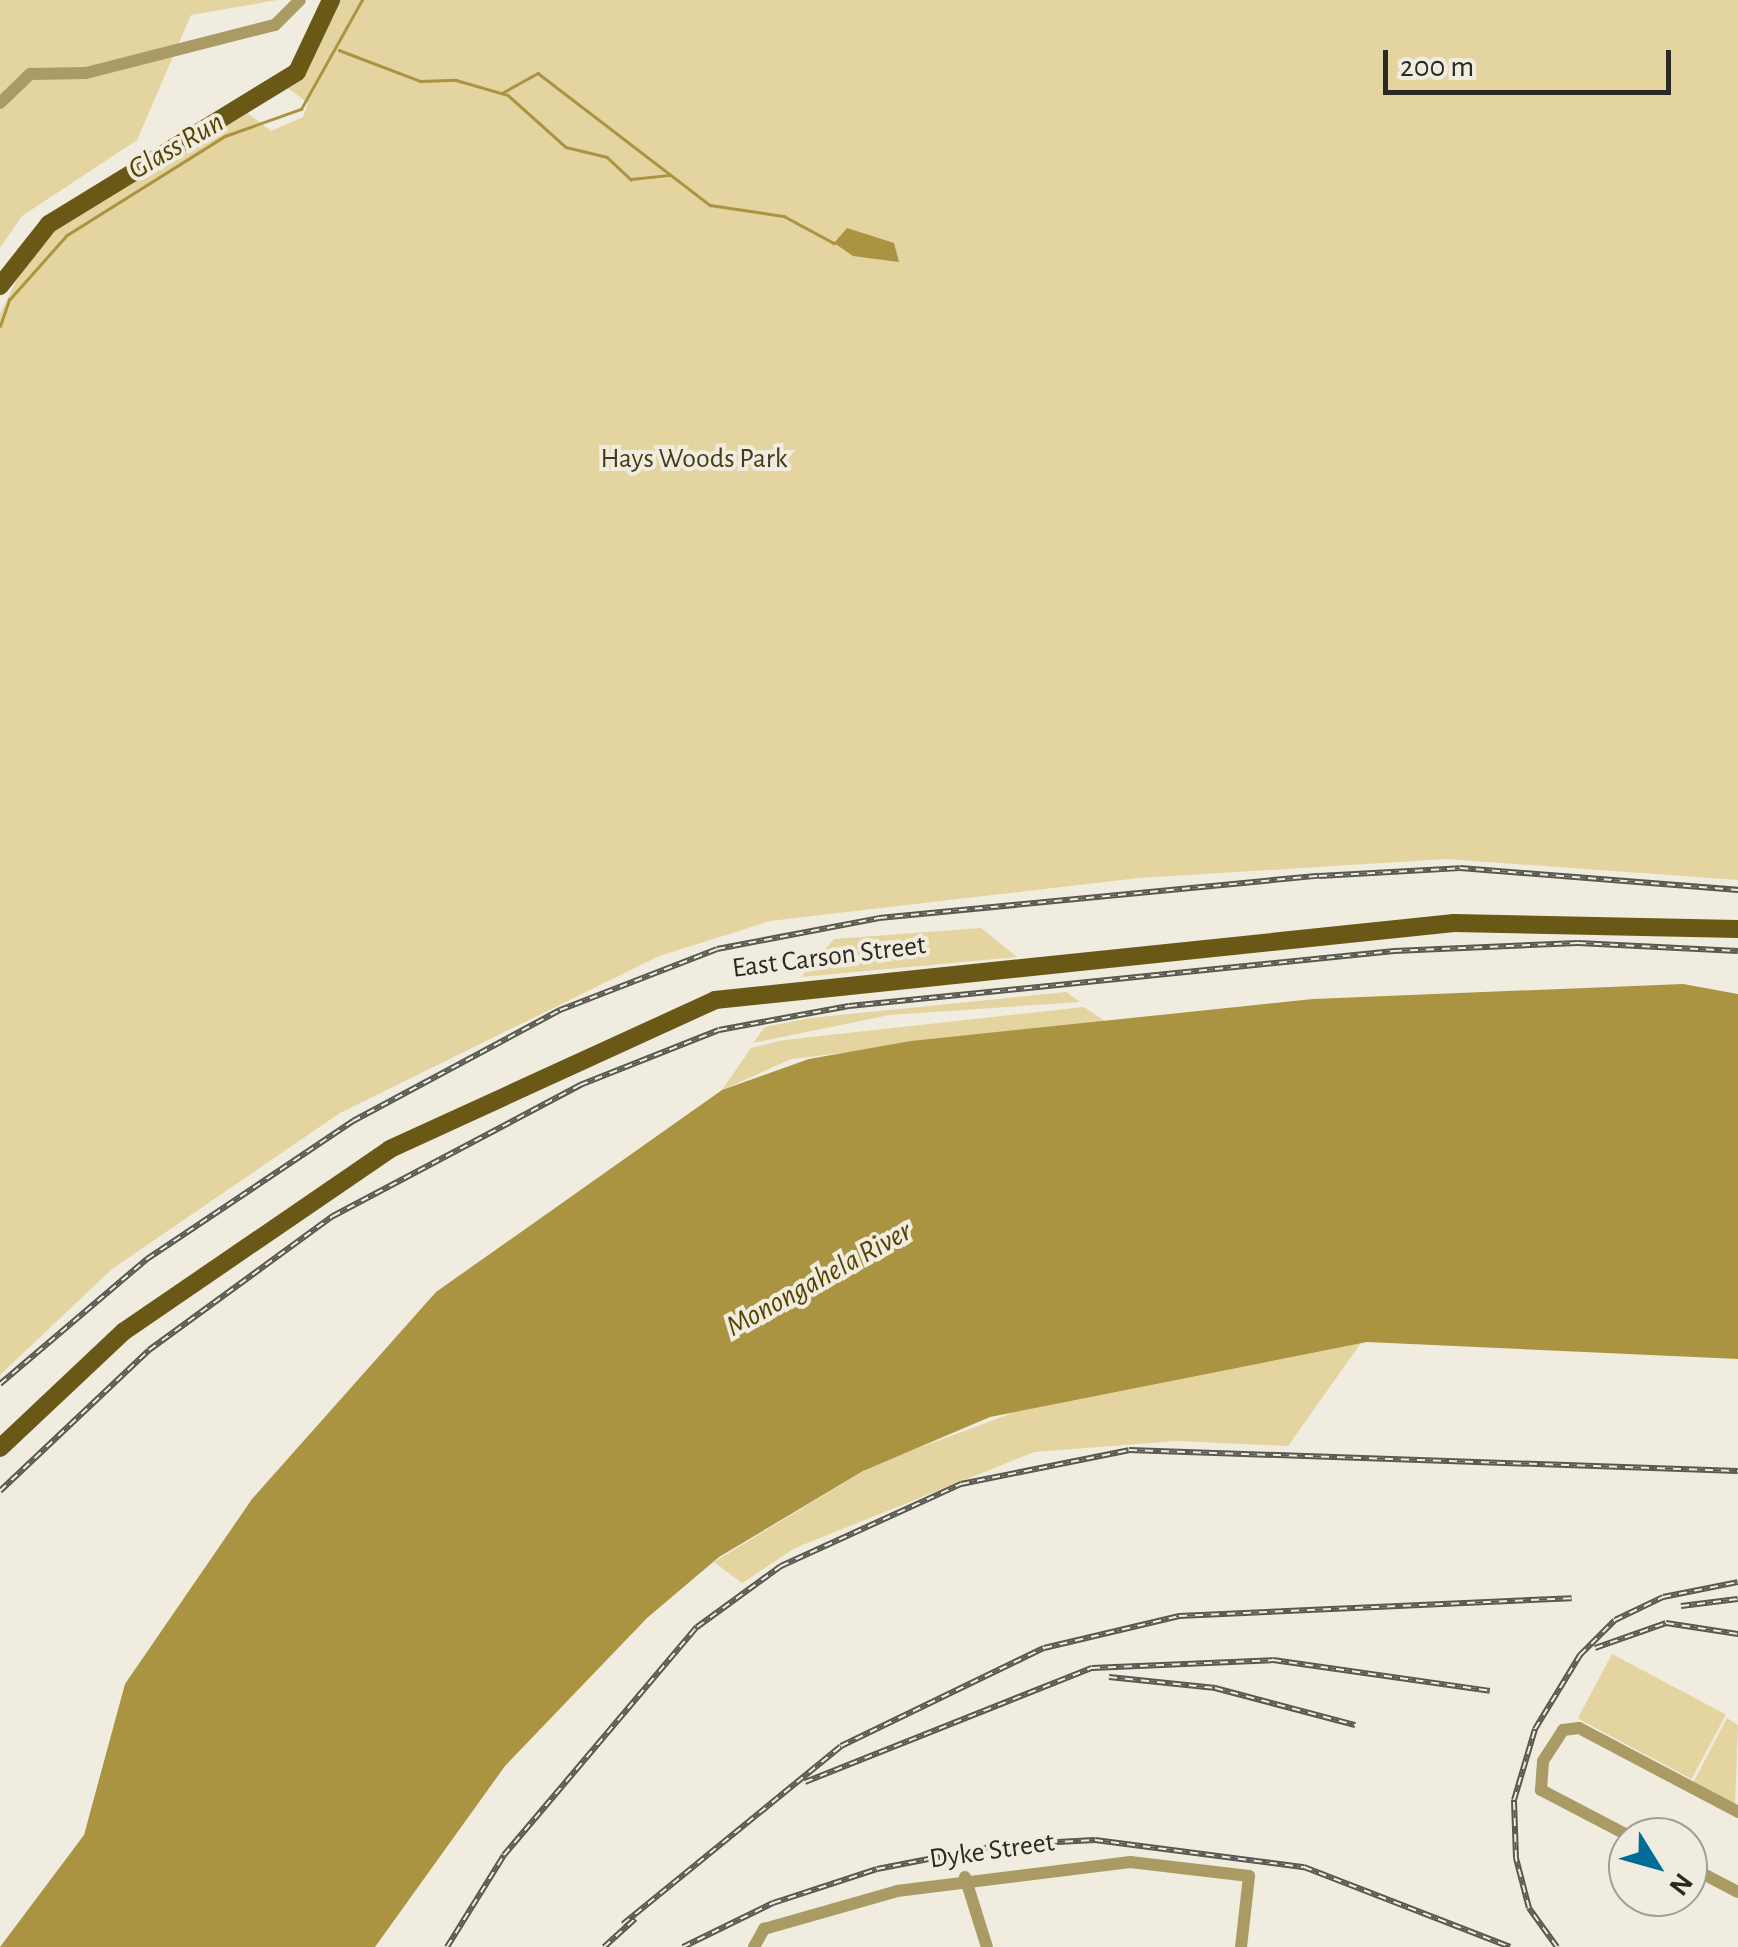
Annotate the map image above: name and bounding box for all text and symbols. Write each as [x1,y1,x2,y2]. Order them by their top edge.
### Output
scale bar [1388,30,1676,92]
text: 200 m [1400,52,1474,82]
water label: Glass Run [122,104,230,188]
park label: Hays Woods Park [600,442,788,476]
street label: East Carson Street [730,928,928,986]
water label: Monongahela River [720,1213,918,1345]
north arrow [1608,1817,1708,1917]
street label: Dyke Street [927,1826,1057,1876]
text: N [1663,1868,1697,1900]

